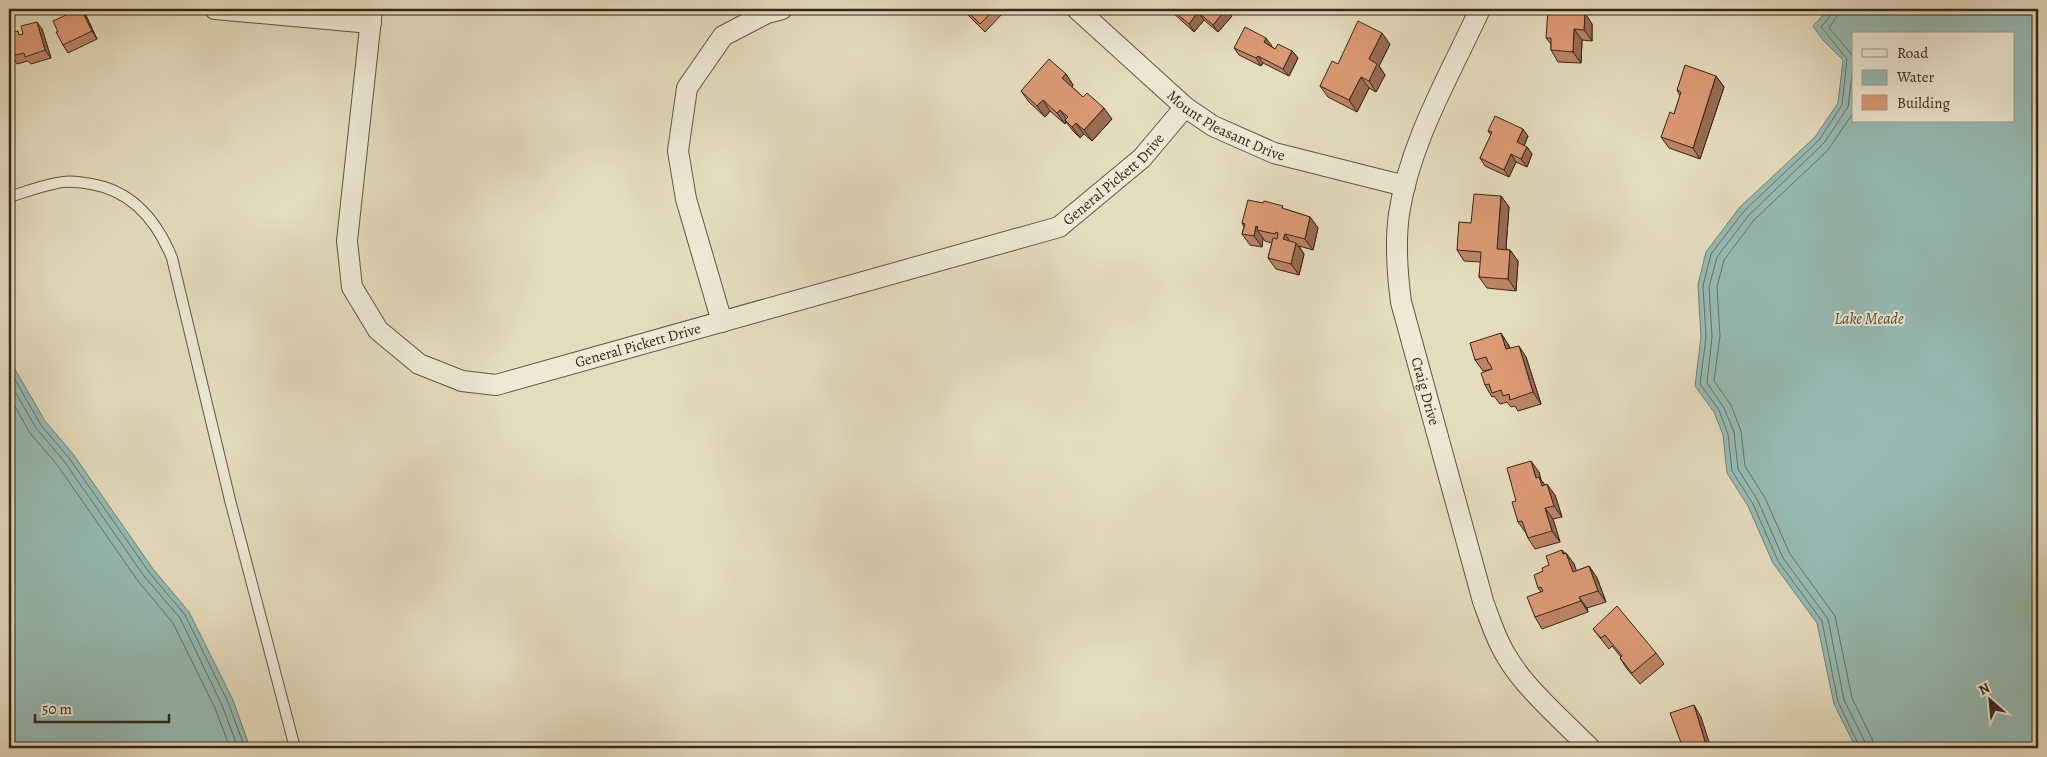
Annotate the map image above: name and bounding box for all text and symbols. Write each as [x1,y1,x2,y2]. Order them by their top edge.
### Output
legend [1852,32,2014,122]
text: Road [1897,43,1929,63]
text: Water [1896,67,1934,87]
street label: Mount Pleasant Drive [1163,85,1287,165]
text: Building [1897,93,1950,113]
street label: General Pickett Drive [1059,129,1169,230]
water label: Lake Meade [1834,308,1904,330]
street label: General Pickett Drive [573,318,703,372]
street label: Craig Drive [1407,355,1444,428]
north arrow [1964,674,2014,724]
text: N [1975,678,1993,700]
scale bar [35,692,169,724]
text: 50 m [42,699,72,719]

